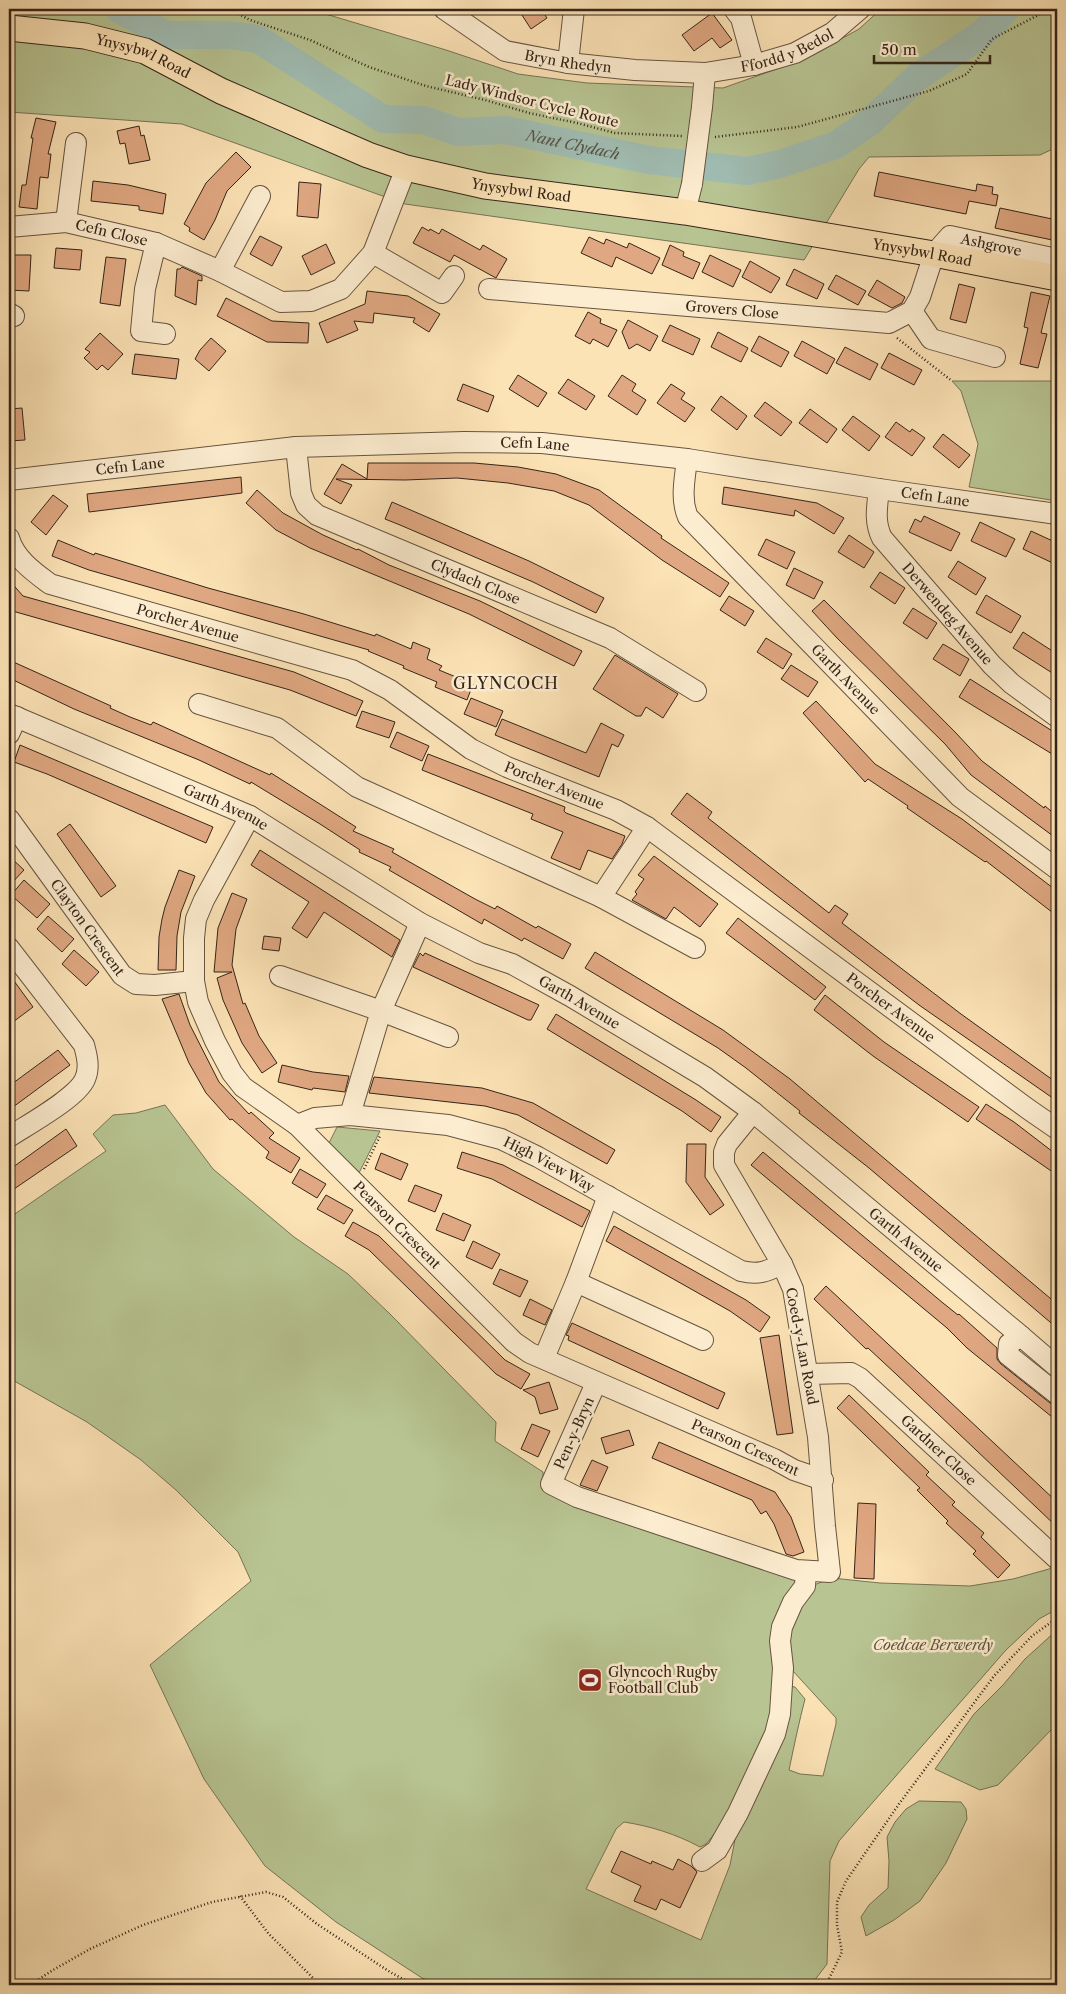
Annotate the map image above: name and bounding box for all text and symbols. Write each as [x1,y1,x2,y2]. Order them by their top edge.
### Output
street label: Ffordd y Bedol [739,25,837,76]
street label: Ynysybwl Road [93,30,194,83]
scale bar [874,32,990,64]
text: 50 m [881,40,917,59]
street label: Bryn Rhedyn [523,46,613,77]
street label: Lady Windsor Cycle Route [444,71,621,131]
water label: Nant Clydach [523,125,622,163]
street label: Ynysybwl Road [468,174,573,206]
street label: Cefn Close [74,215,150,250]
street label: Ashgrove [958,229,1023,260]
street label: Ynysybwl Road [870,235,974,270]
street label: Grovers Close [685,297,780,323]
street label: Cefn Lane [500,433,571,455]
street label: Cefn Lane [95,453,166,479]
street label: Cefn Lane [900,483,971,511]
street label: Clydach Close [428,555,523,608]
street label: Derwendeg Avenue [898,559,997,669]
street label: Porcher Avenue [134,600,241,646]
street label: Garth Avenue [807,640,884,718]
district label: GLYNCOCH [453,673,559,693]
street label: Porcher Avenue [502,758,607,813]
street label: Garth Avenue [181,780,272,834]
street label: Clayton Crescent [47,876,129,980]
street label: Porcher Avenue [843,969,939,1046]
street label: Garth Avenue [536,971,624,1033]
street label: High View Way [500,1133,598,1196]
street label: Pearson Crescent [349,1177,445,1273]
street label: Garth Avenue [865,1204,947,1276]
street label: Coed-y-Lan Road [782,1286,822,1407]
street label: Pen-y-Bryn [550,1394,598,1472]
street label: Gardner Close [897,1411,980,1490]
street label: Pearson Crescent [689,1415,801,1480]
park label: Coedcae Berwerdy [873,1636,993,1654]
place label: Glyncoch Rugby Football Club [608,1663,718,1697]
sports icon: Glyncoch Rugby Football Club [577,1667,603,1693]

